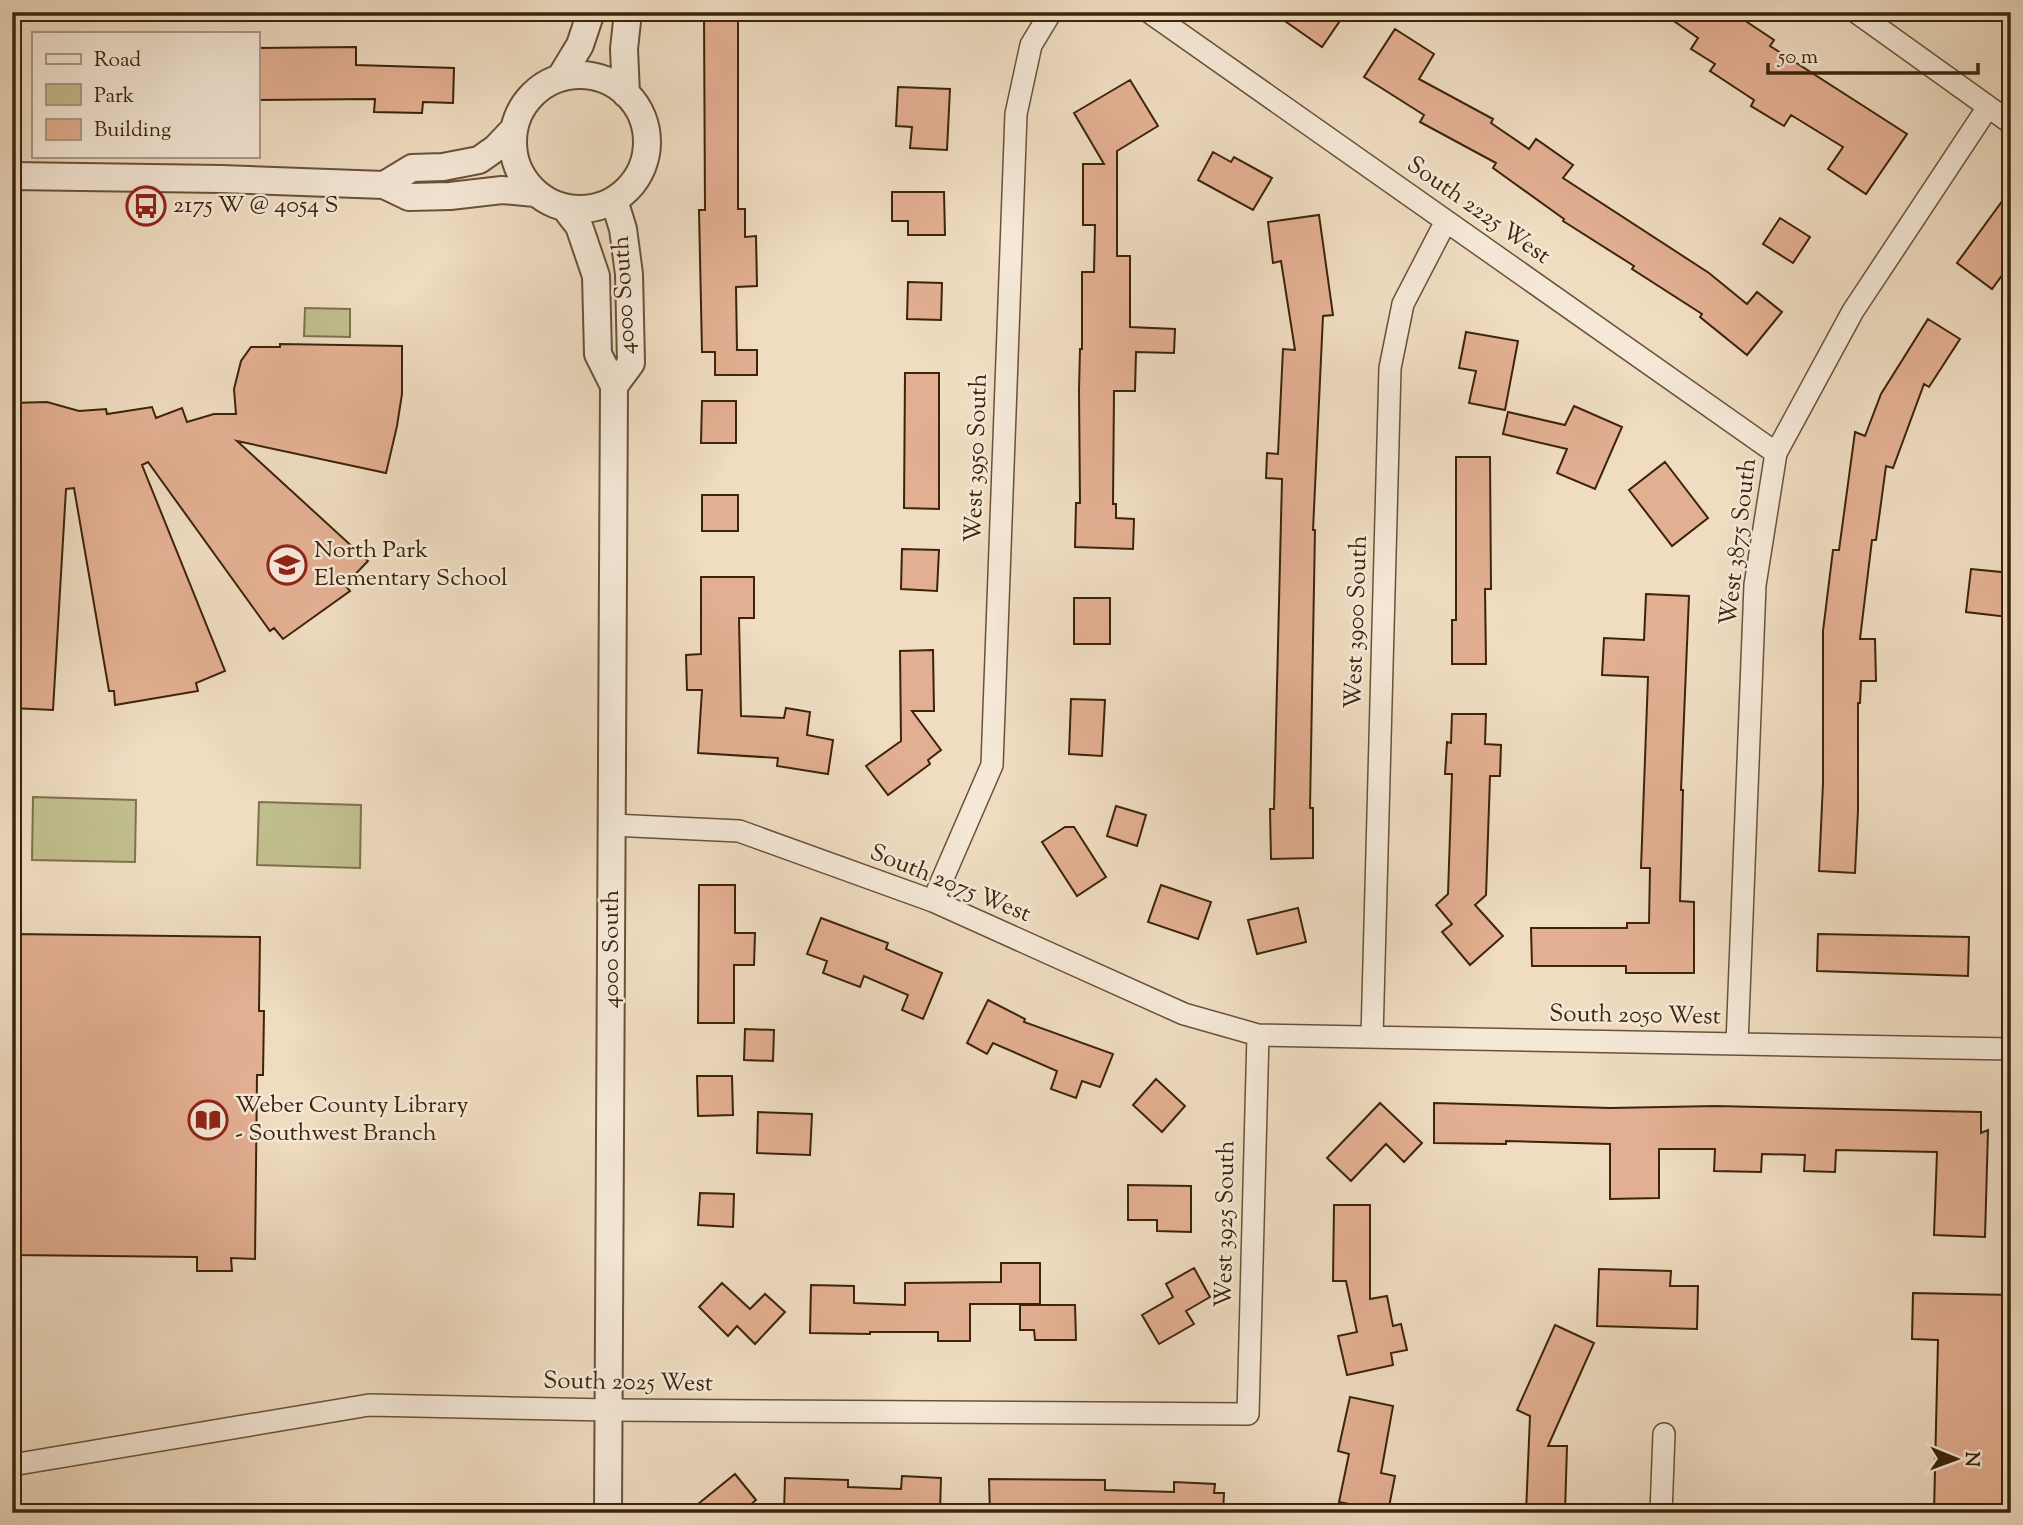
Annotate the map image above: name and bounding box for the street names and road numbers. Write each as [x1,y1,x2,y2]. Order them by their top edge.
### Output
street label: South 2225 West [1399,149,1557,273]
street label: 4000 South [605,235,645,355]
street label: West 3950 South [957,373,997,543]
street label: West 3875 South [1712,456,1766,628]
street label: West 3900 South [1337,535,1377,709]
street label: South 2075 West [864,836,1036,932]
street label: 4000 South [595,890,629,1008]
street label: South 2050 West [1549,998,1721,1034]
street label: West 3925 South [1208,1140,1244,1308]
street label: South 2025 West [543,1365,713,1401]

